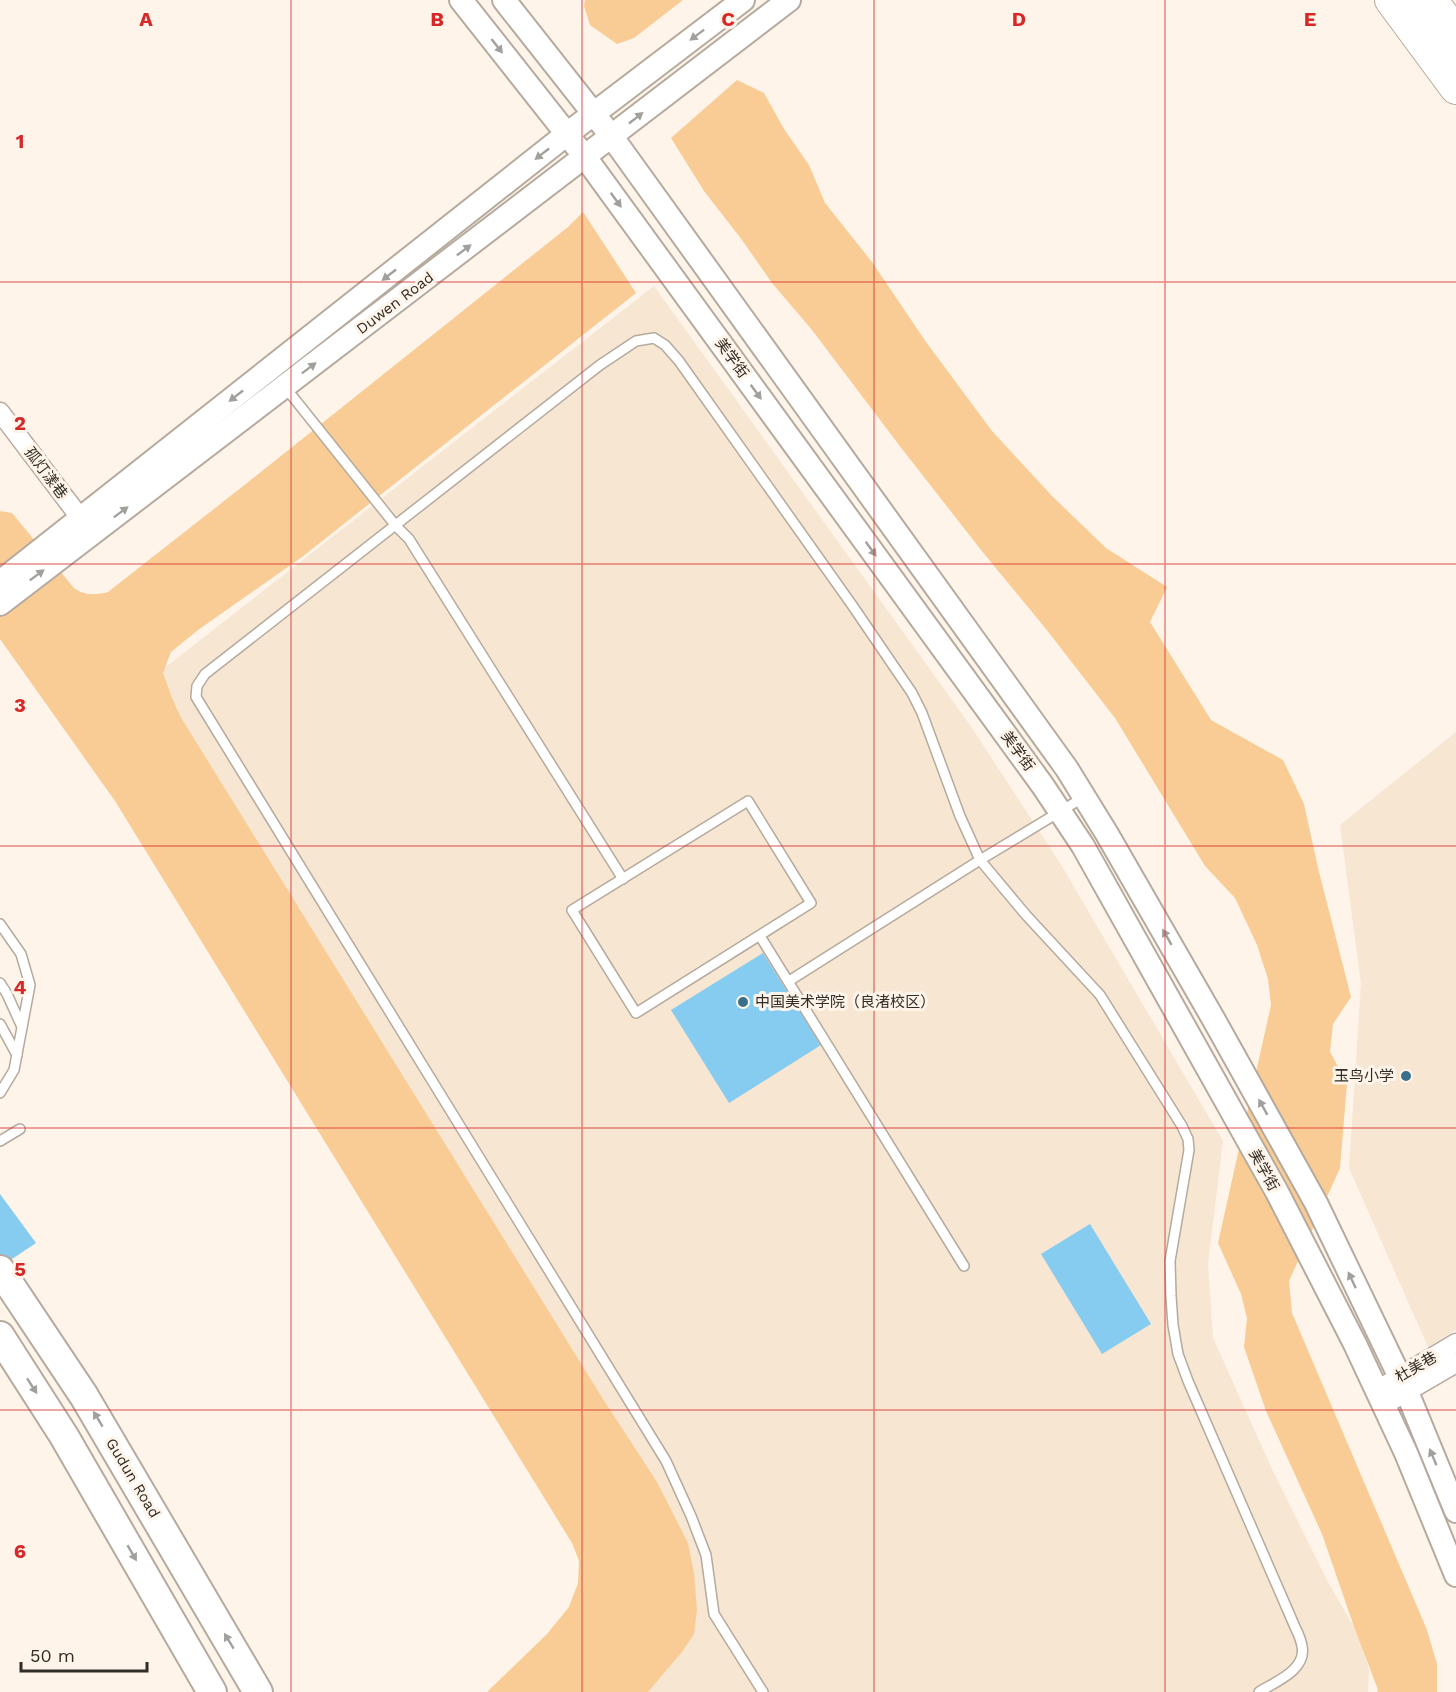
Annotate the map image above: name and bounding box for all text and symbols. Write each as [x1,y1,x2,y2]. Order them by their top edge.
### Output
text: A [139,7,153,31]
text: B [430,7,444,31]
text: C [721,7,735,31]
text: D [1012,7,1026,31]
text: E [1304,7,1316,31]
one-way arrow [689,29,704,41]
one-way arrow [491,38,504,54]
one-way arrow [628,113,643,125]
text: 1 [16,129,24,153]
one-way arrow [534,148,550,161]
one-way arrow [610,193,622,208]
one-way arrow [457,244,472,256]
street label: Duwen Road [353,268,437,338]
one-way arrow [382,269,397,281]
street label: 美学街 [711,335,753,381]
one-way arrow [302,363,317,375]
one-way arrow [750,383,762,399]
one-way arrow [229,390,244,402]
text: 2 [14,411,26,435]
street label: 孤灯漾巷 [21,444,71,502]
one-way arrow [113,506,129,519]
one-way arrow [865,541,877,557]
one-way arrow [30,570,45,582]
text: 3 [14,693,26,717]
street label: 美学街 [997,728,1039,774]
one-way arrow [1161,929,1172,945]
text: 4 [14,975,27,999]
place label: 中国美术学院（良渚校区） [755,993,935,1011]
marker: 中国美术学院（良渚校区） [736,995,750,1009]
place label: 玉鸟小学 [1334,1067,1394,1085]
marker: 玉鸟小学 [1399,1069,1413,1083]
one-way arrow [1257,1099,1268,1115]
street label: 美学街 [1245,1146,1283,1194]
text: 5 [14,1257,26,1281]
one-way arrow [1348,1272,1357,1289]
street label: 杜美巷 [1392,1348,1440,1386]
one-way arrow [26,1377,37,1394]
one-way arrow [92,1411,103,1427]
street label: Gudun Road [102,1435,164,1521]
one-way arrow [1428,1448,1438,1466]
text: 6 [14,1539,26,1563]
one-way arrow [126,1545,137,1561]
one-way arrow [224,1633,235,1649]
scale bar [21,1635,147,1673]
text: 50 m [30,1645,75,1666]

